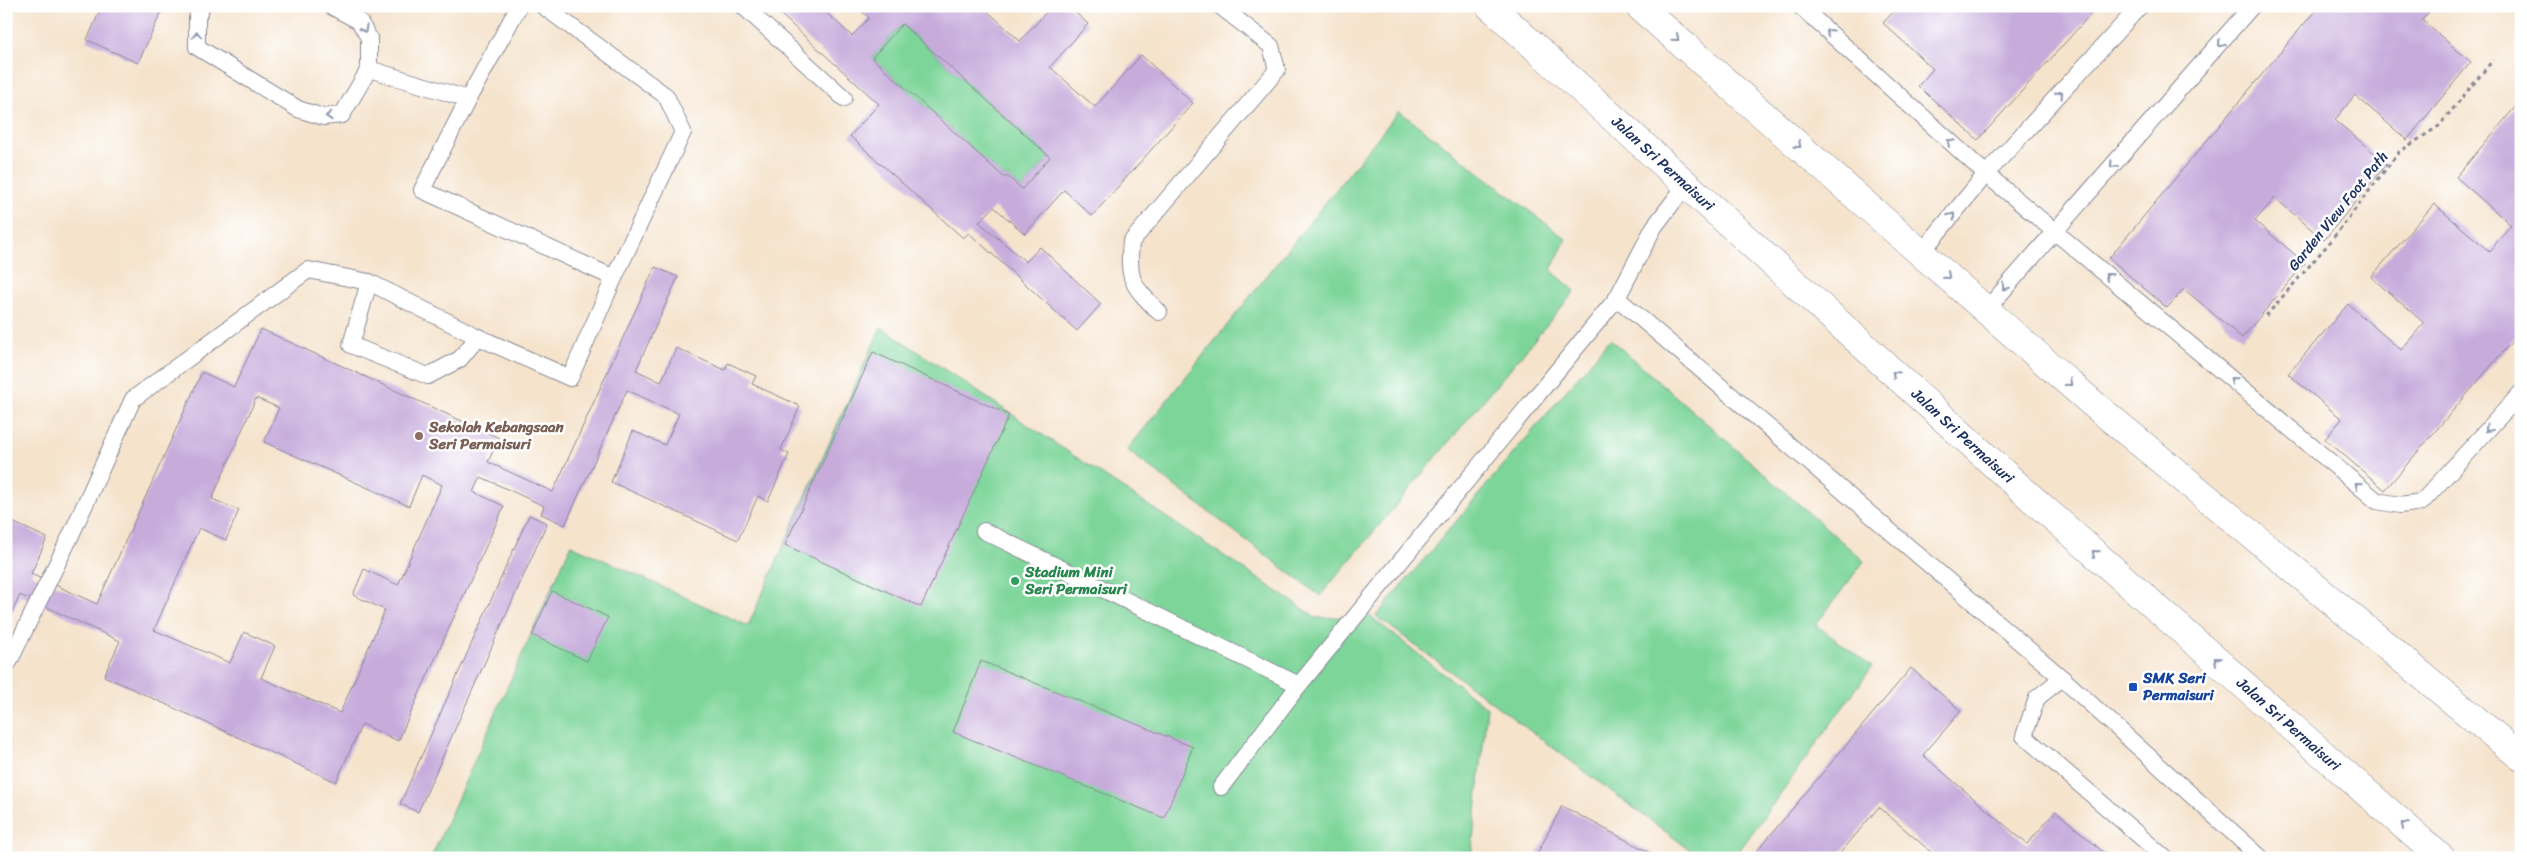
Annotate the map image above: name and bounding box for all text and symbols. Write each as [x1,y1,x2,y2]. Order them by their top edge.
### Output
one-way arrow [357,24,367,33]
one-way arrow [1826,29,1835,38]
one-way arrow [192,30,202,38]
one-way arrow [1670,33,1679,42]
one-way arrow [2218,38,2227,47]
one-way arrow [2054,90,2063,99]
street label: Jalan Sri Permaisuri [1605,109,1721,218]
one-way arrow [324,110,332,121]
one-way arrow [1946,138,1955,147]
one-way arrow [1793,140,1802,149]
street label: Garden View Foot Path [2281,145,2395,277]
one-way arrow [2110,159,2119,168]
one-way arrow [1947,213,1955,222]
one-way arrow [1941,270,1950,279]
one-way arrow [2105,273,2114,282]
one-way arrow [2002,281,2011,290]
one-way arrow [1892,371,1901,380]
one-way arrow [2063,377,2072,386]
one-way arrow [2230,378,2239,386]
street label: Jalan Sri Permaisuri [1904,381,2021,491]
place label: Sekolah Kebangsaan Seri Permaisuri [428,414,564,457]
one-way arrow [2485,424,2494,433]
marker: Sekolah Kebangsaan Seri Permaisuri [413,430,425,442]
one-way arrow [2354,481,2363,490]
one-way arrow [2091,550,2100,559]
place label: Stadium Mini Seri Permaisuri [1024,559,1128,602]
marker: Stadium Mini Seri Permaisuri [1009,575,1021,587]
one-way arrow [2213,657,2222,666]
place label: SMK Seri Permaisuri [2142,665,2214,708]
street label: Jalan Sri Permaisuri [2230,670,2348,778]
marker: SMK Seri Permaisuri [2127,681,2139,693]
one-way arrow [2401,822,2410,831]

